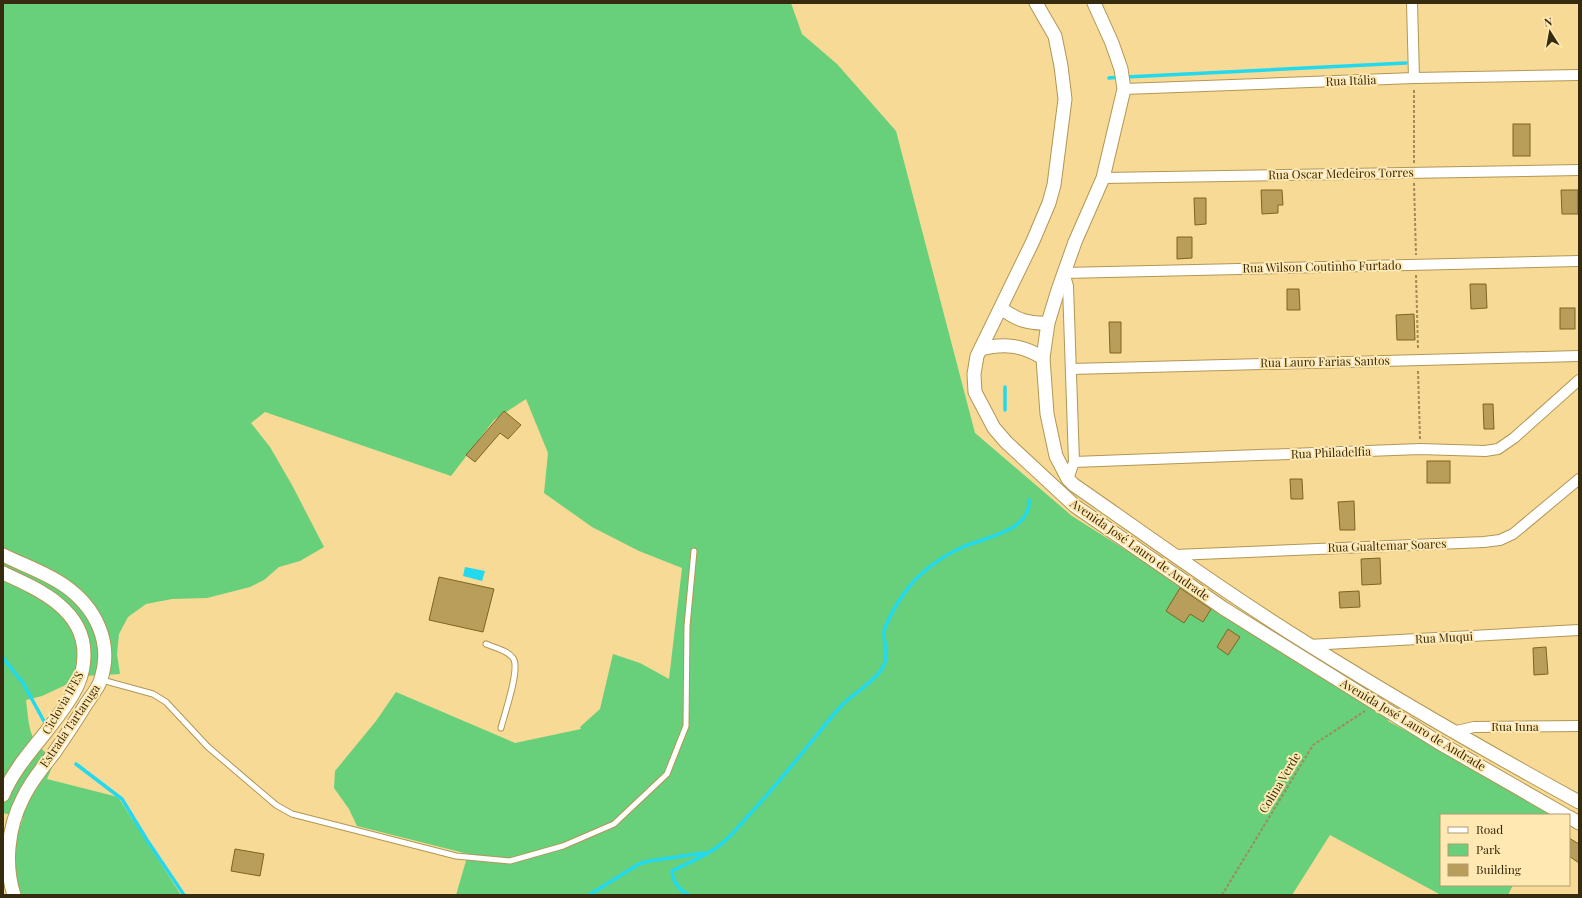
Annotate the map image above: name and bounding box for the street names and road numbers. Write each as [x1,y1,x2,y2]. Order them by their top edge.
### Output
street label: Rua Itália [1325,71,1377,89]
street label: Rua Oscar Medeiros Torres [1268,164,1414,182]
street label: Rua Wilson Coutinho Furtado [1242,257,1402,275]
street label: Rua Lauro Farias Santos [1260,352,1390,370]
street label: Rua Philadelfia [1291,443,1371,461]
street label: Avenida José Lauro de Andrade [1067,494,1214,604]
street label: Rua Gualtemar Soares [1327,535,1447,555]
street label: Rua Muqui [1415,627,1474,647]
street label: Ciclovia IFES [38,668,87,737]
street label: Avenida José Lauro de Andrade [1337,674,1489,774]
street label: Estrada Tartaruga [35,681,103,770]
street label: Rua Iuna [1491,718,1539,734]
street label: Colina Verde [1255,749,1304,816]

